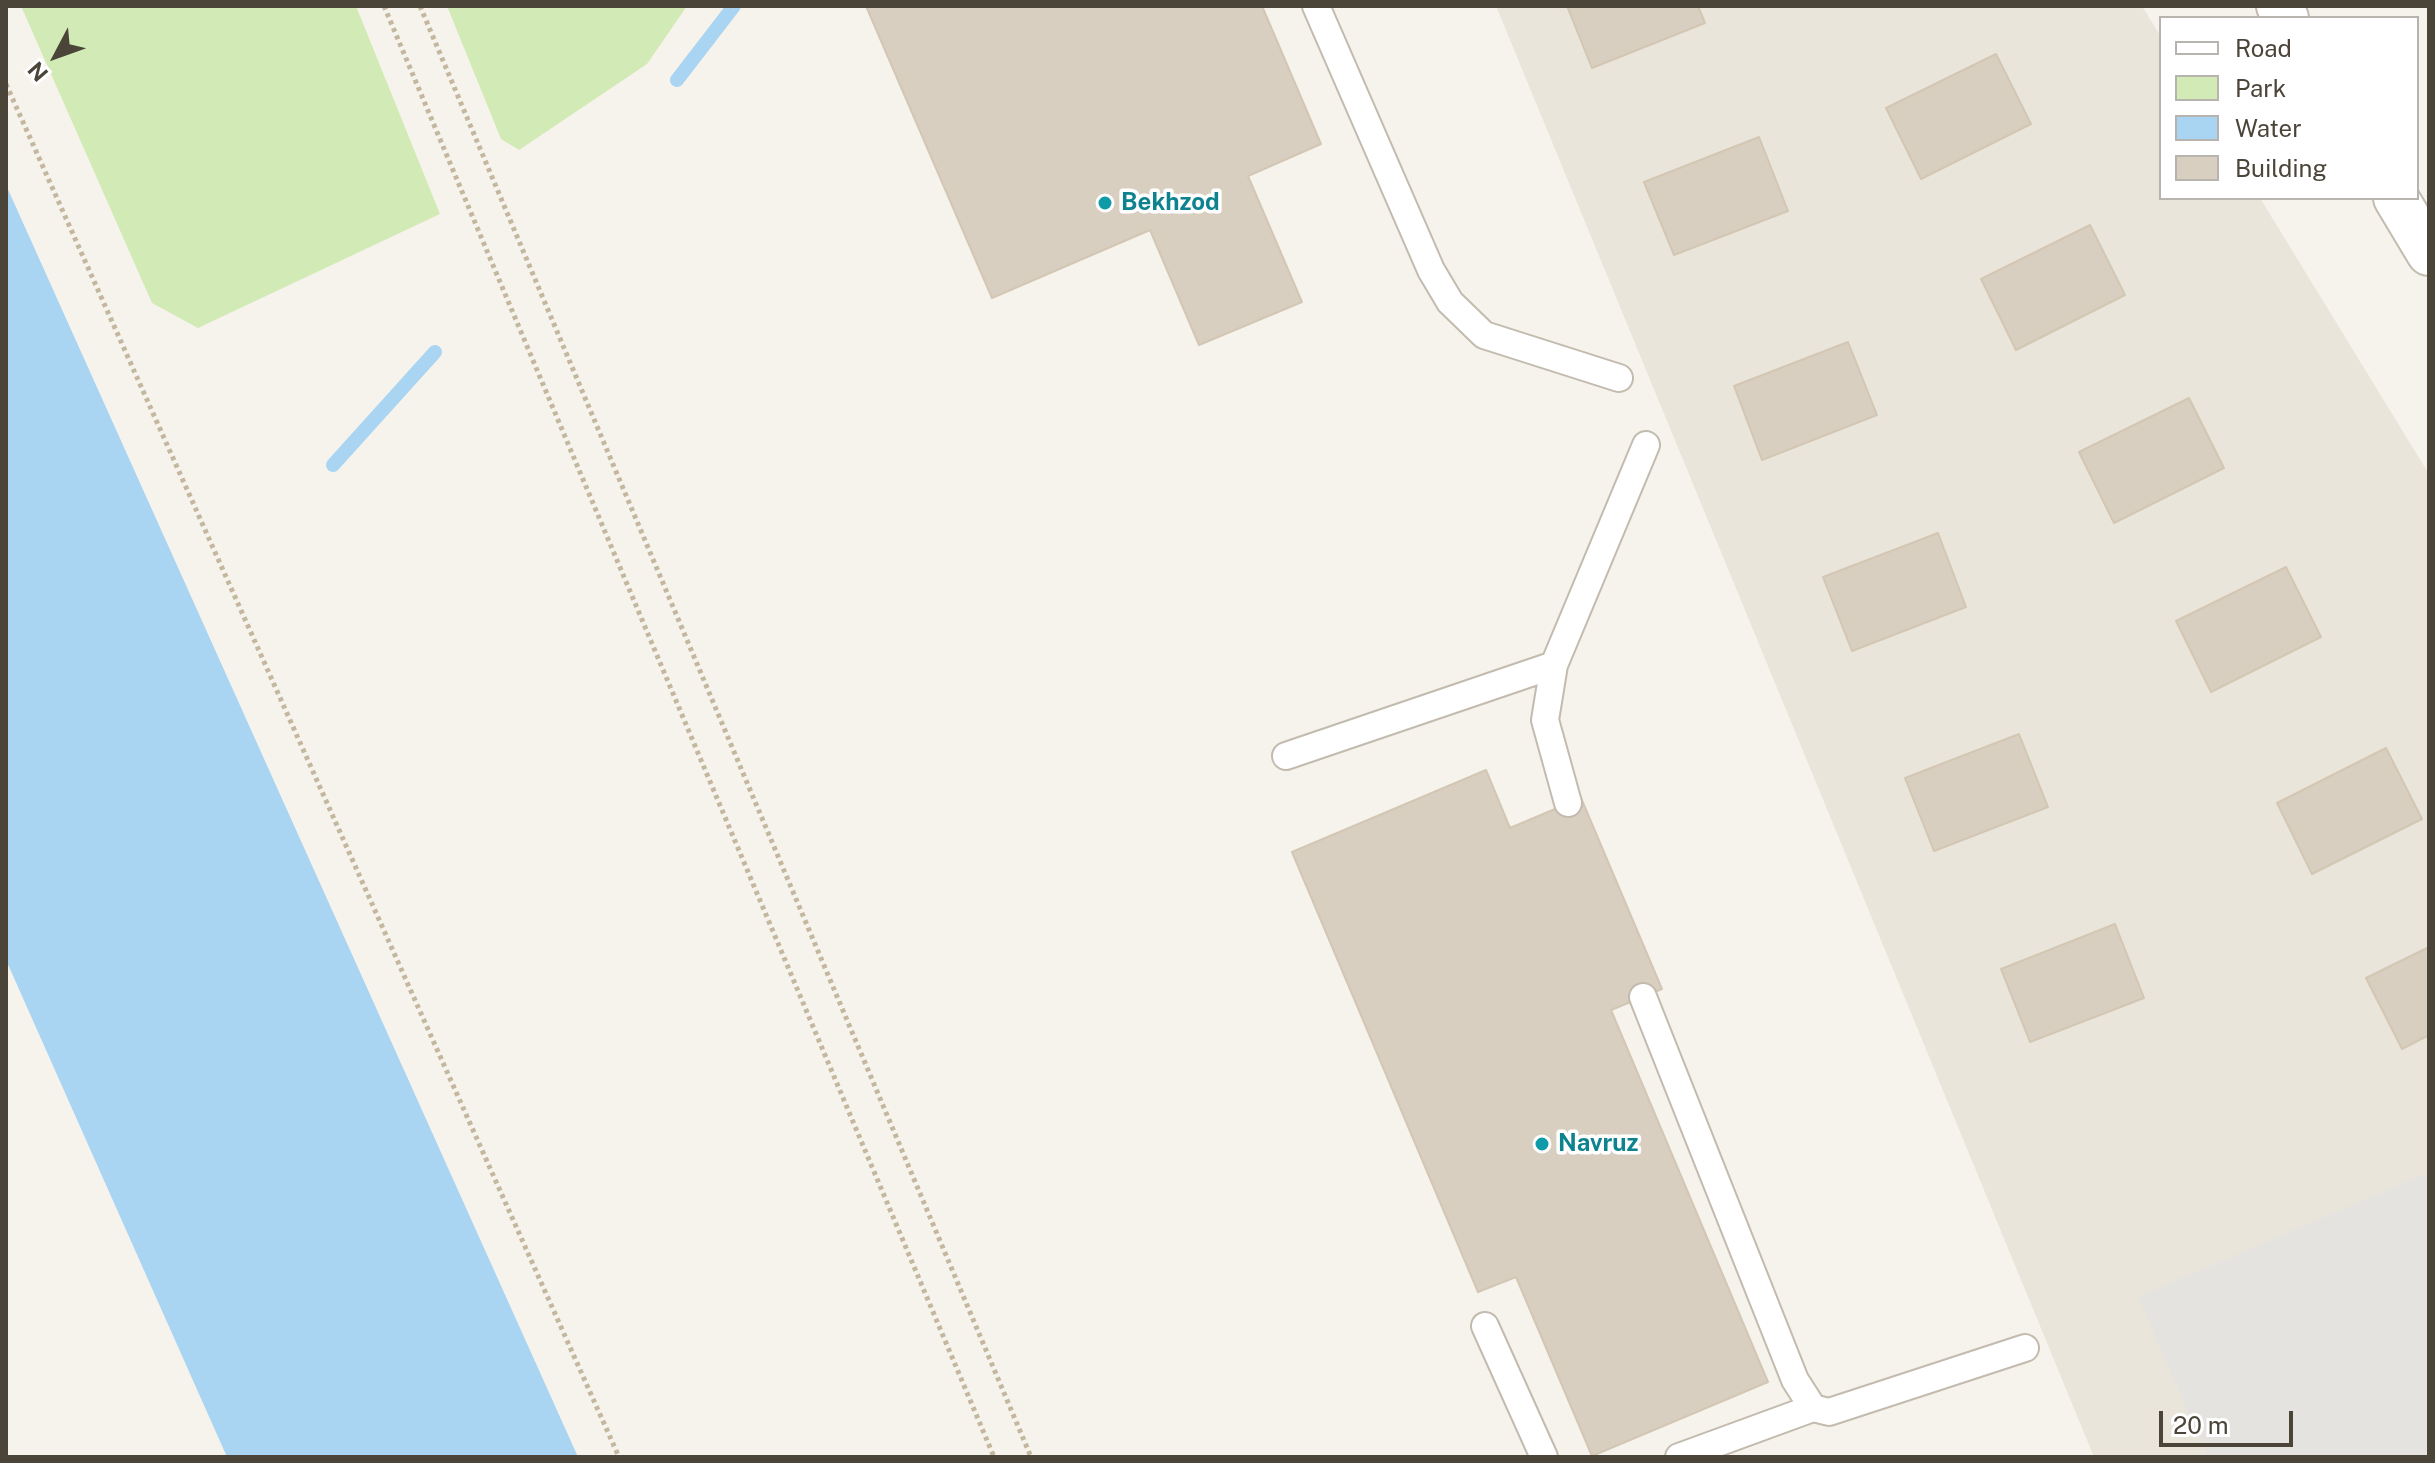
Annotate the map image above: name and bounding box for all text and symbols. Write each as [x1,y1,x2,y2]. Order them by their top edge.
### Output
north arrow [16,16,96,96]
legend [2159,16,2419,200]
text: Road [2235,34,2292,62]
text: N [22,57,53,87]
text: Park [2235,74,2286,102]
text: Water [2235,114,2302,142]
text: Building [2235,154,2327,182]
place label: Bekhzod [1121,189,1220,217]
marker: Bekhzod [1096,194,1114,212]
place label: Navruz [1558,1130,1638,1158]
marker: Navruz [1533,1135,1551,1153]
scale bar [2163,1395,2297,1445]
text: 20 m [2173,1411,2229,1439]

